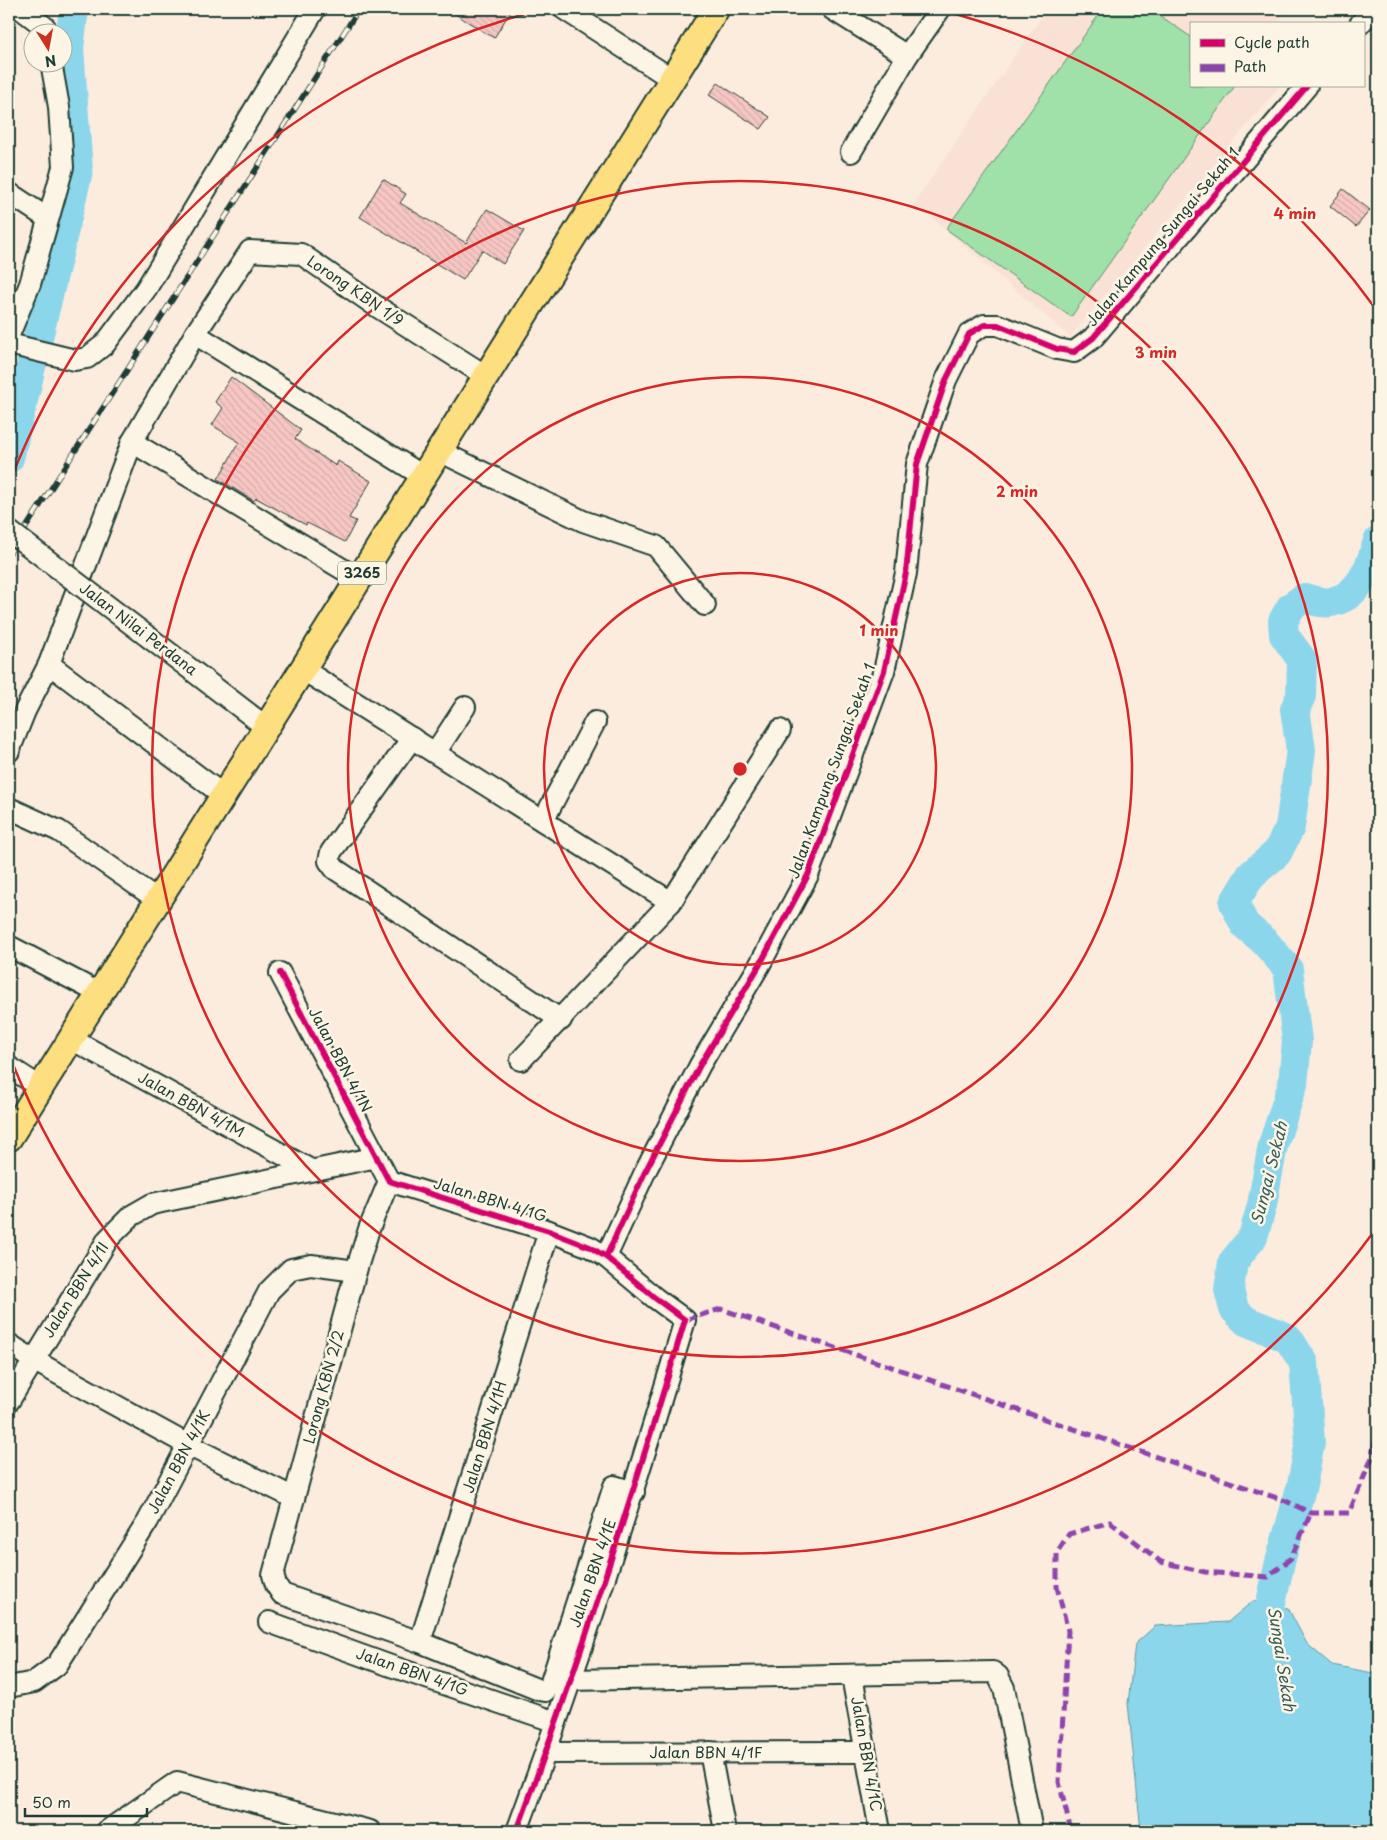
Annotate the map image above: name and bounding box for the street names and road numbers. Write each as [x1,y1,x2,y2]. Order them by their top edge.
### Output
street label: Jalan Kampung Sungai Sekah 1 [1080,141,1244,331]
street label: Lorong KBN 1/9 [303,249,409,331]
road number: 3265 [338,562,386,584]
street label: Jalan Nilai Perdana [75,576,203,680]
street label: Jalan Kampung Sungai Sekah 1 [781,660,880,881]
street label: Jalan BBN 4/1N [304,1003,379,1116]
street label: Jalan BBN 4/1M [134,1065,249,1143]
street label: Jalan BBN 4/1G [431,1170,550,1227]
street label: Jalan BBN 4/1I [36,1237,113,1342]
street label: Lorong KBN 2/2 [296,1327,349,1446]
street label: Jalan BBN 4/1H [456,1378,512,1495]
street label: Jalan BBN 4/1K [141,1405,215,1517]
street label: Jalan BBN 4/1E [562,1515,621,1630]
street label: Jalan BBN 4/1G [353,1641,472,1701]
street label: Jalan BBN 4/1C [846,1695,889,1813]
street label: Jalan BBN 4/1F [649,1740,763,1763]

